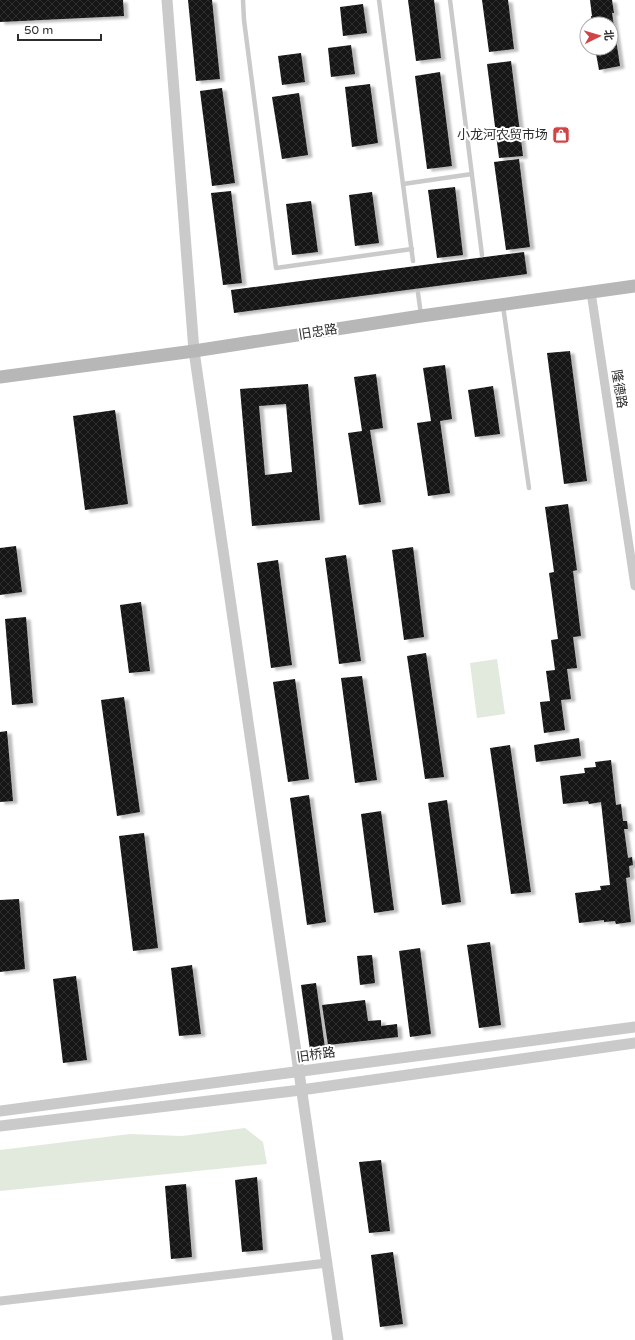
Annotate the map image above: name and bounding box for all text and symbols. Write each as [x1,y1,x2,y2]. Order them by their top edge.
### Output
scale bar [18,16,101,42]
north arrow [579,16,619,56]
text: 50 m [24,23,53,37]
text: 北 [602,29,615,41]
shop icon: 小龙河农贸市场 [551,125,571,145]
place label: 小龙河农贸市场 [457,127,548,143]
street label: 旧忠路 [297,321,339,343]
street label: 隆德路 [608,368,630,410]
street label: 旧桥路 [296,1044,336,1066]

